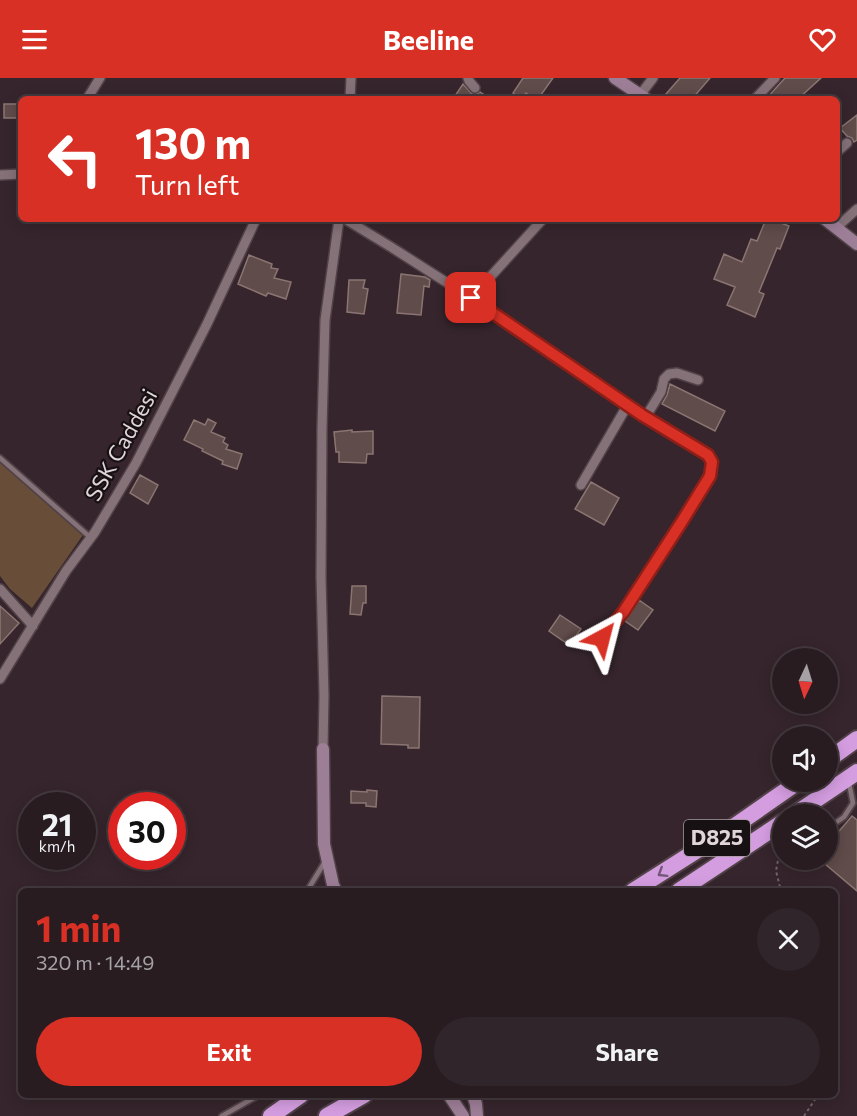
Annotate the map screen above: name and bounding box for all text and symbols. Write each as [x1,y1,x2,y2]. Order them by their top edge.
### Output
icon: menu [18,23,51,56]
text: Beeline [383,23,474,56]
icon: heart [806,23,839,56]
text: 130 m [135,116,251,168]
icon: left [36,120,114,198]
text: Turn left [135,168,239,201]
pin [445,272,496,323]
icon: arrive [454,281,487,314]
street label: SSK Caddesi [79,384,162,506]
position arrow [570,606,634,670]
north arrow [772,648,838,714]
map controls [772,648,838,870]
button: sound [772,726,838,792]
speed limit sign: 30 [108,792,186,870]
button: layers [772,804,838,870]
text: 21 [42,805,72,842]
road number: D825 [684,820,750,856]
text: km/h [39,837,75,855]
one-way arrow [658,865,668,877]
text: 1 min [36,905,121,949]
button: close [757,908,820,971]
text: 320 m · 14:49 [36,950,155,974]
button: Exit [36,1017,422,1086]
button: Share [434,1017,820,1086]

